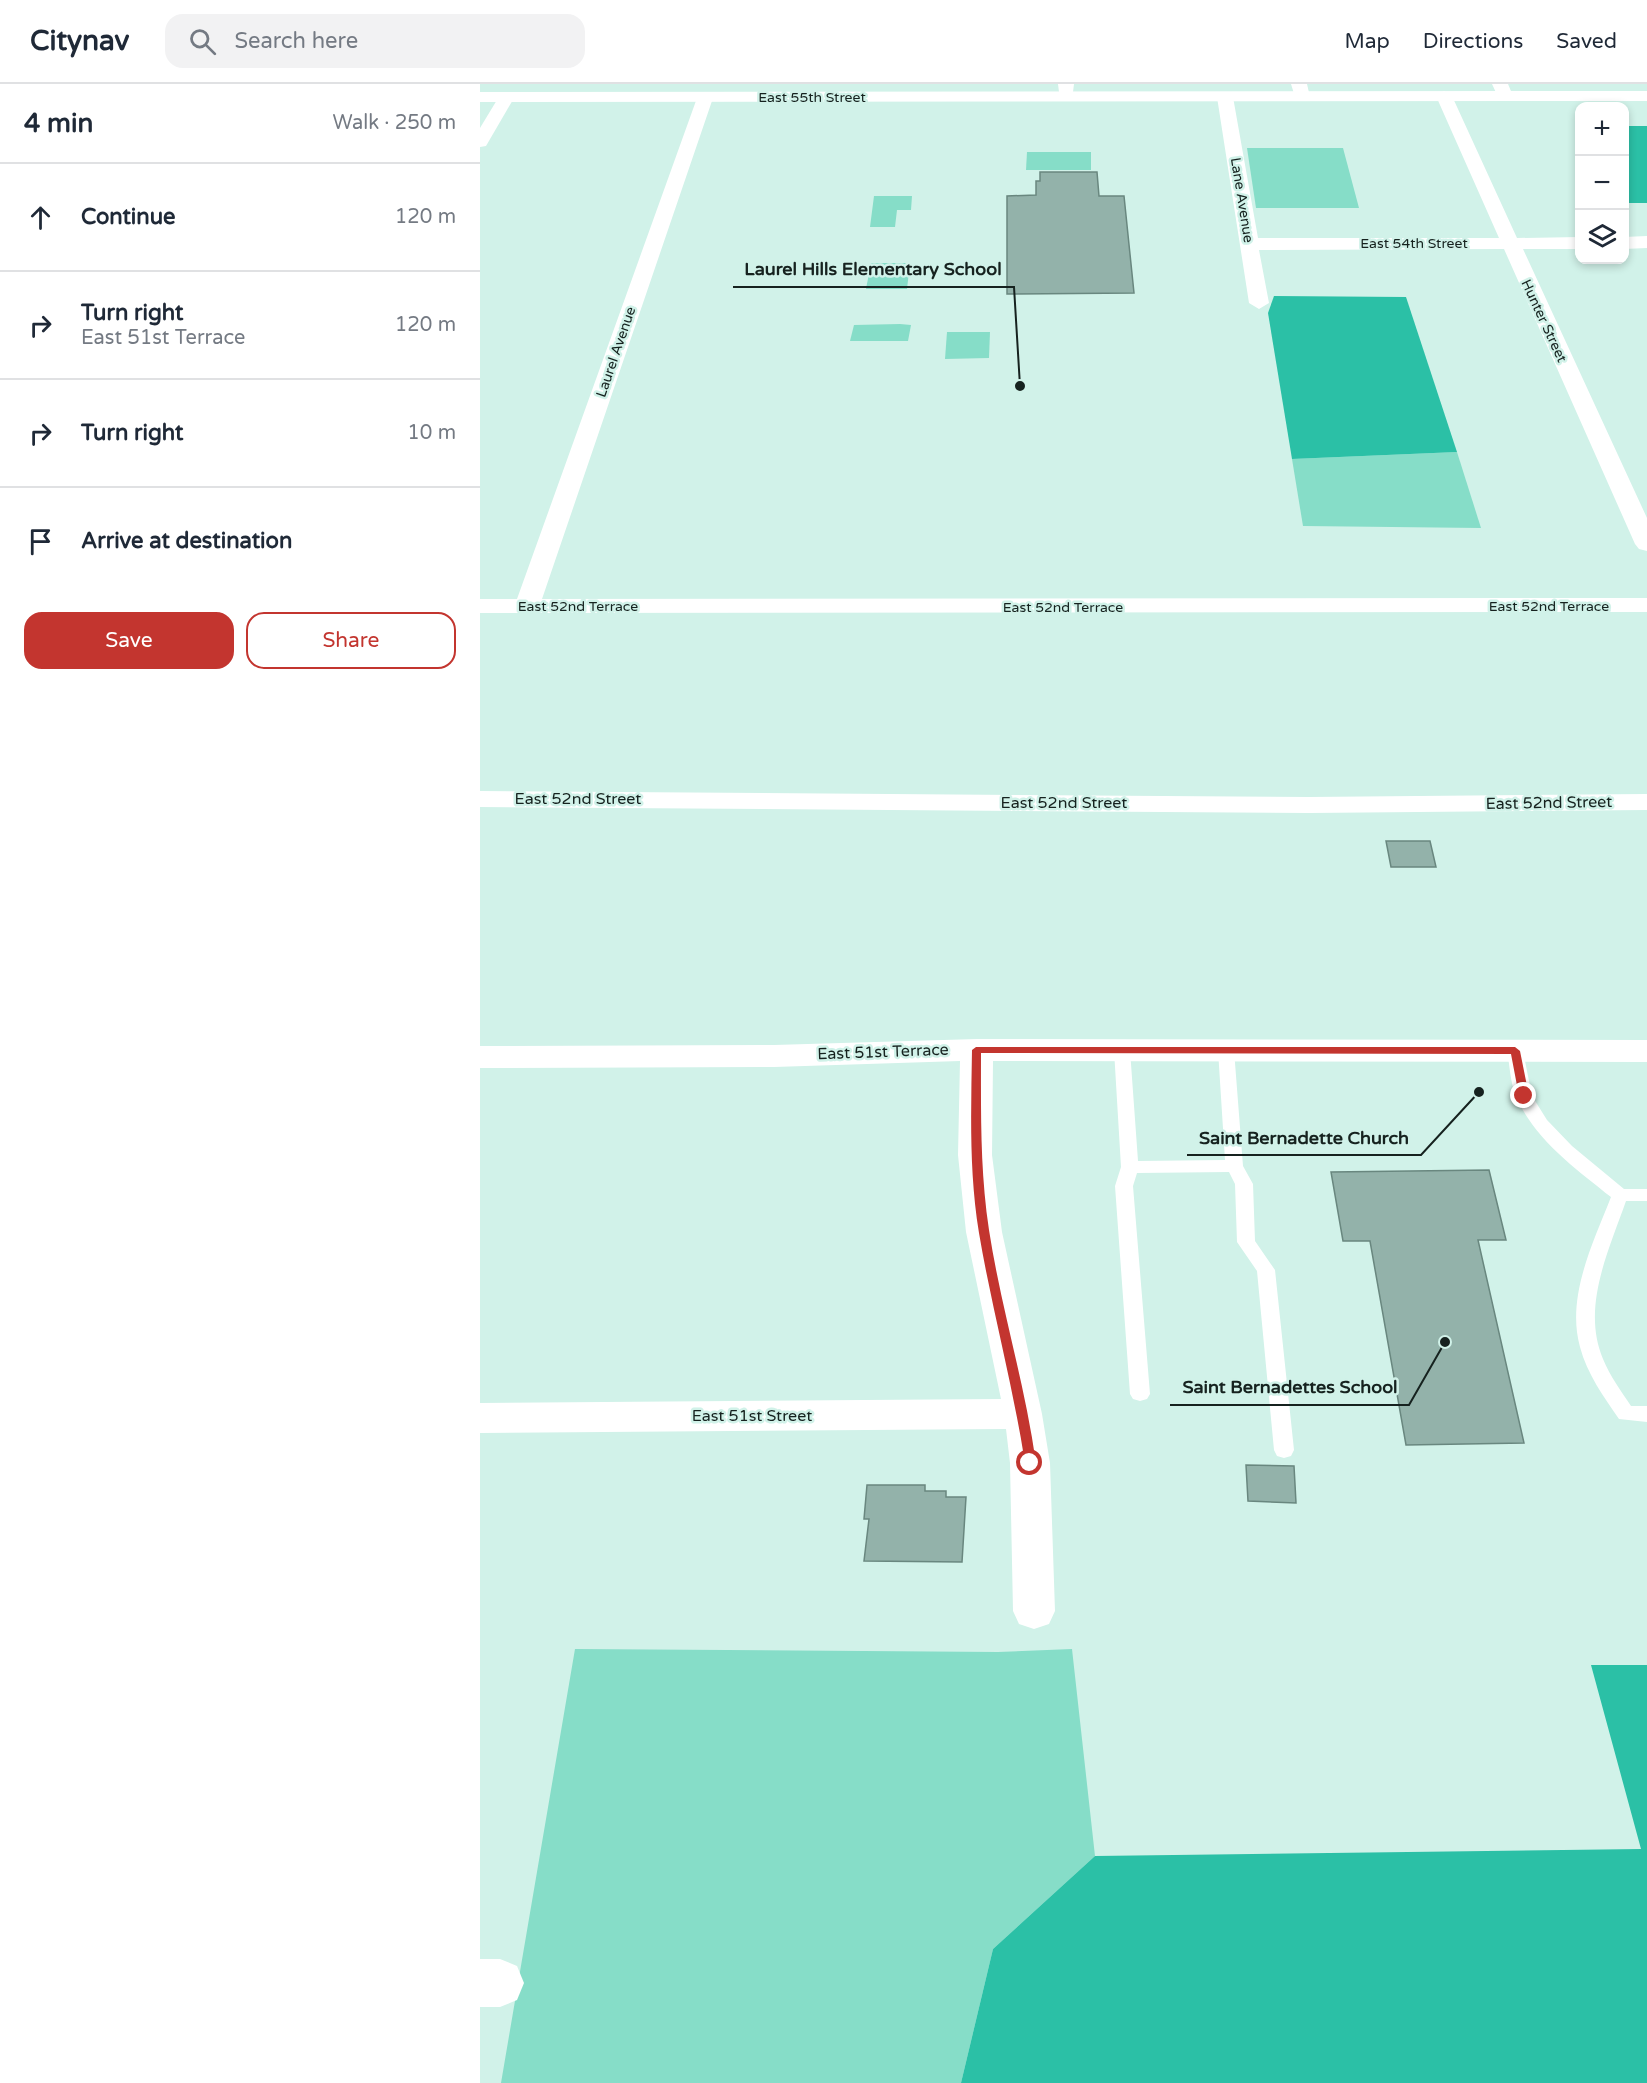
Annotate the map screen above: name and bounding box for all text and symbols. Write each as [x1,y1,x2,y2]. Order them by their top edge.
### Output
search box [165,14,585,68]
text: Citynav [30,24,129,58]
icon: search [186,25,219,58]
text: Search here [234,28,358,54]
text: Map [1344,29,1390,54]
text: Directions [1423,29,1523,54]
text: Saved [1556,29,1617,54]
street label: East 55th Street [758,89,866,106]
map controls [1575,102,1629,264]
button: + [1575,102,1629,156]
text: 4 min [24,108,93,139]
text: Walk · 250 m [333,111,456,135]
street label: Lane Avenue [1227,156,1257,244]
button: − [1575,156,1629,210]
icon: ahead [24,201,57,234]
text: Continue [81,204,176,230]
text: 120 m [395,205,456,229]
button: layers [1575,210,1629,264]
street label: East 54th Street [1360,235,1468,252]
callout: Laurel Hills Elementary School [733,251,1014,287]
text: Laurel Hills Elementary School [744,258,1002,280]
street label: Hunter Street [1517,277,1571,366]
text: Turn right [81,300,183,326]
street label: Laurel Avenue [593,304,639,400]
icon: right [24,309,57,342]
text: 120 m [395,313,456,337]
text: East 51st Terrace [81,326,245,350]
icon: right [24,417,57,450]
text: Turn right [81,420,183,446]
text: 10 m [407,421,456,445]
icon: arrive [24,525,57,558]
text: Arrive at destination [81,528,292,554]
street label: East 52nd Terrace [518,598,638,615]
street label: East 52nd Terrace [1489,598,1609,615]
street label: East 52nd Terrace [1003,599,1123,616]
button: Save [24,612,234,669]
button: Share [246,612,456,669]
street label: East 52nd Street [515,789,641,809]
street label: East 52nd Street [1485,792,1613,814]
street label: East 52nd Street [1001,793,1127,813]
street label: East 51st Terrace [817,1040,949,1064]
route end [1510,1082,1536,1108]
callout: Saint Bernadette Church [1187,1119,1421,1155]
text: Saint Bernadette Church [1199,1127,1409,1149]
callout: Saint Bernadettes School [1170,1369,1409,1405]
text: Saint Bernadettes School [1182,1376,1398,1398]
street label: East 51st Street [692,1406,812,1426]
route start [1016,1449,1042,1475]

